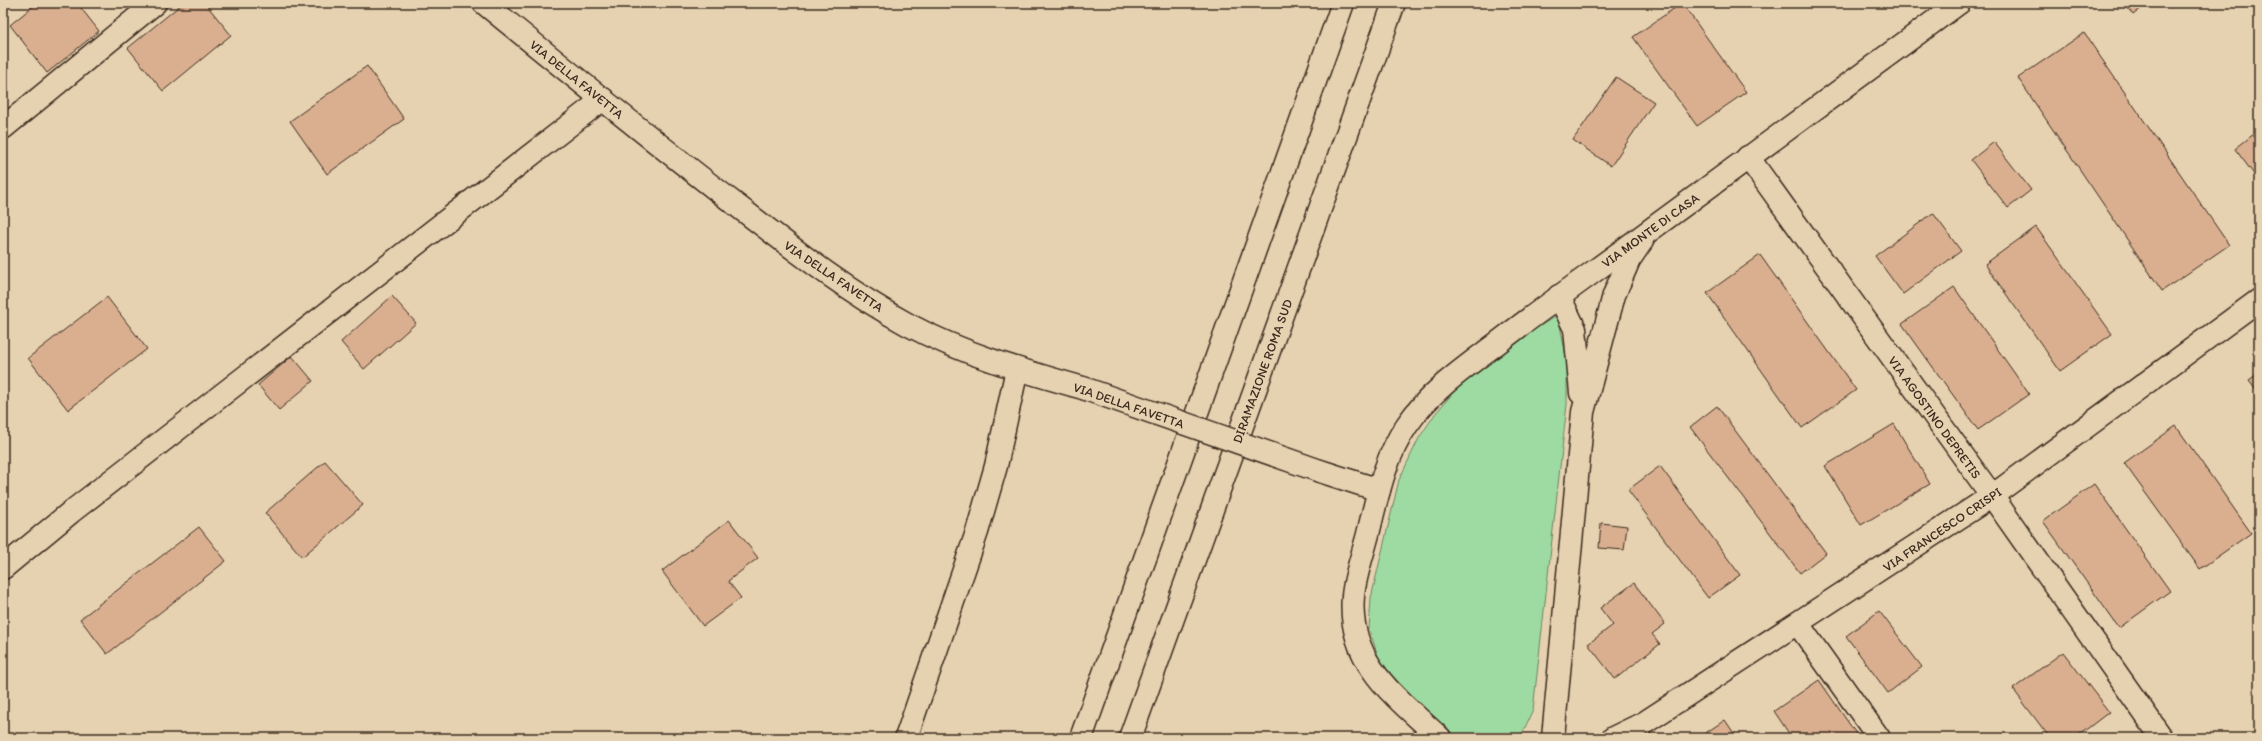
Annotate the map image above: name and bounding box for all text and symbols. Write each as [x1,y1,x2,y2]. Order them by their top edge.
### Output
street label: VIA DELLA FAVETTA [527,37,627,122]
street label: VIA MONTE DI CASA [1599,190,1702,271]
street label: VIA DELLA FAVETTA [781,238,887,316]
street label: DIRAMAZIONE ROMA SUD [1229,297,1296,445]
street label: VIA AGOSTINO DEPRETIS [1885,353,1984,481]
street label: VIA DELLA FAVETTA [1071,379,1187,432]
street label: VIA FRANCESCO CRISPI [1880,484,2005,575]

